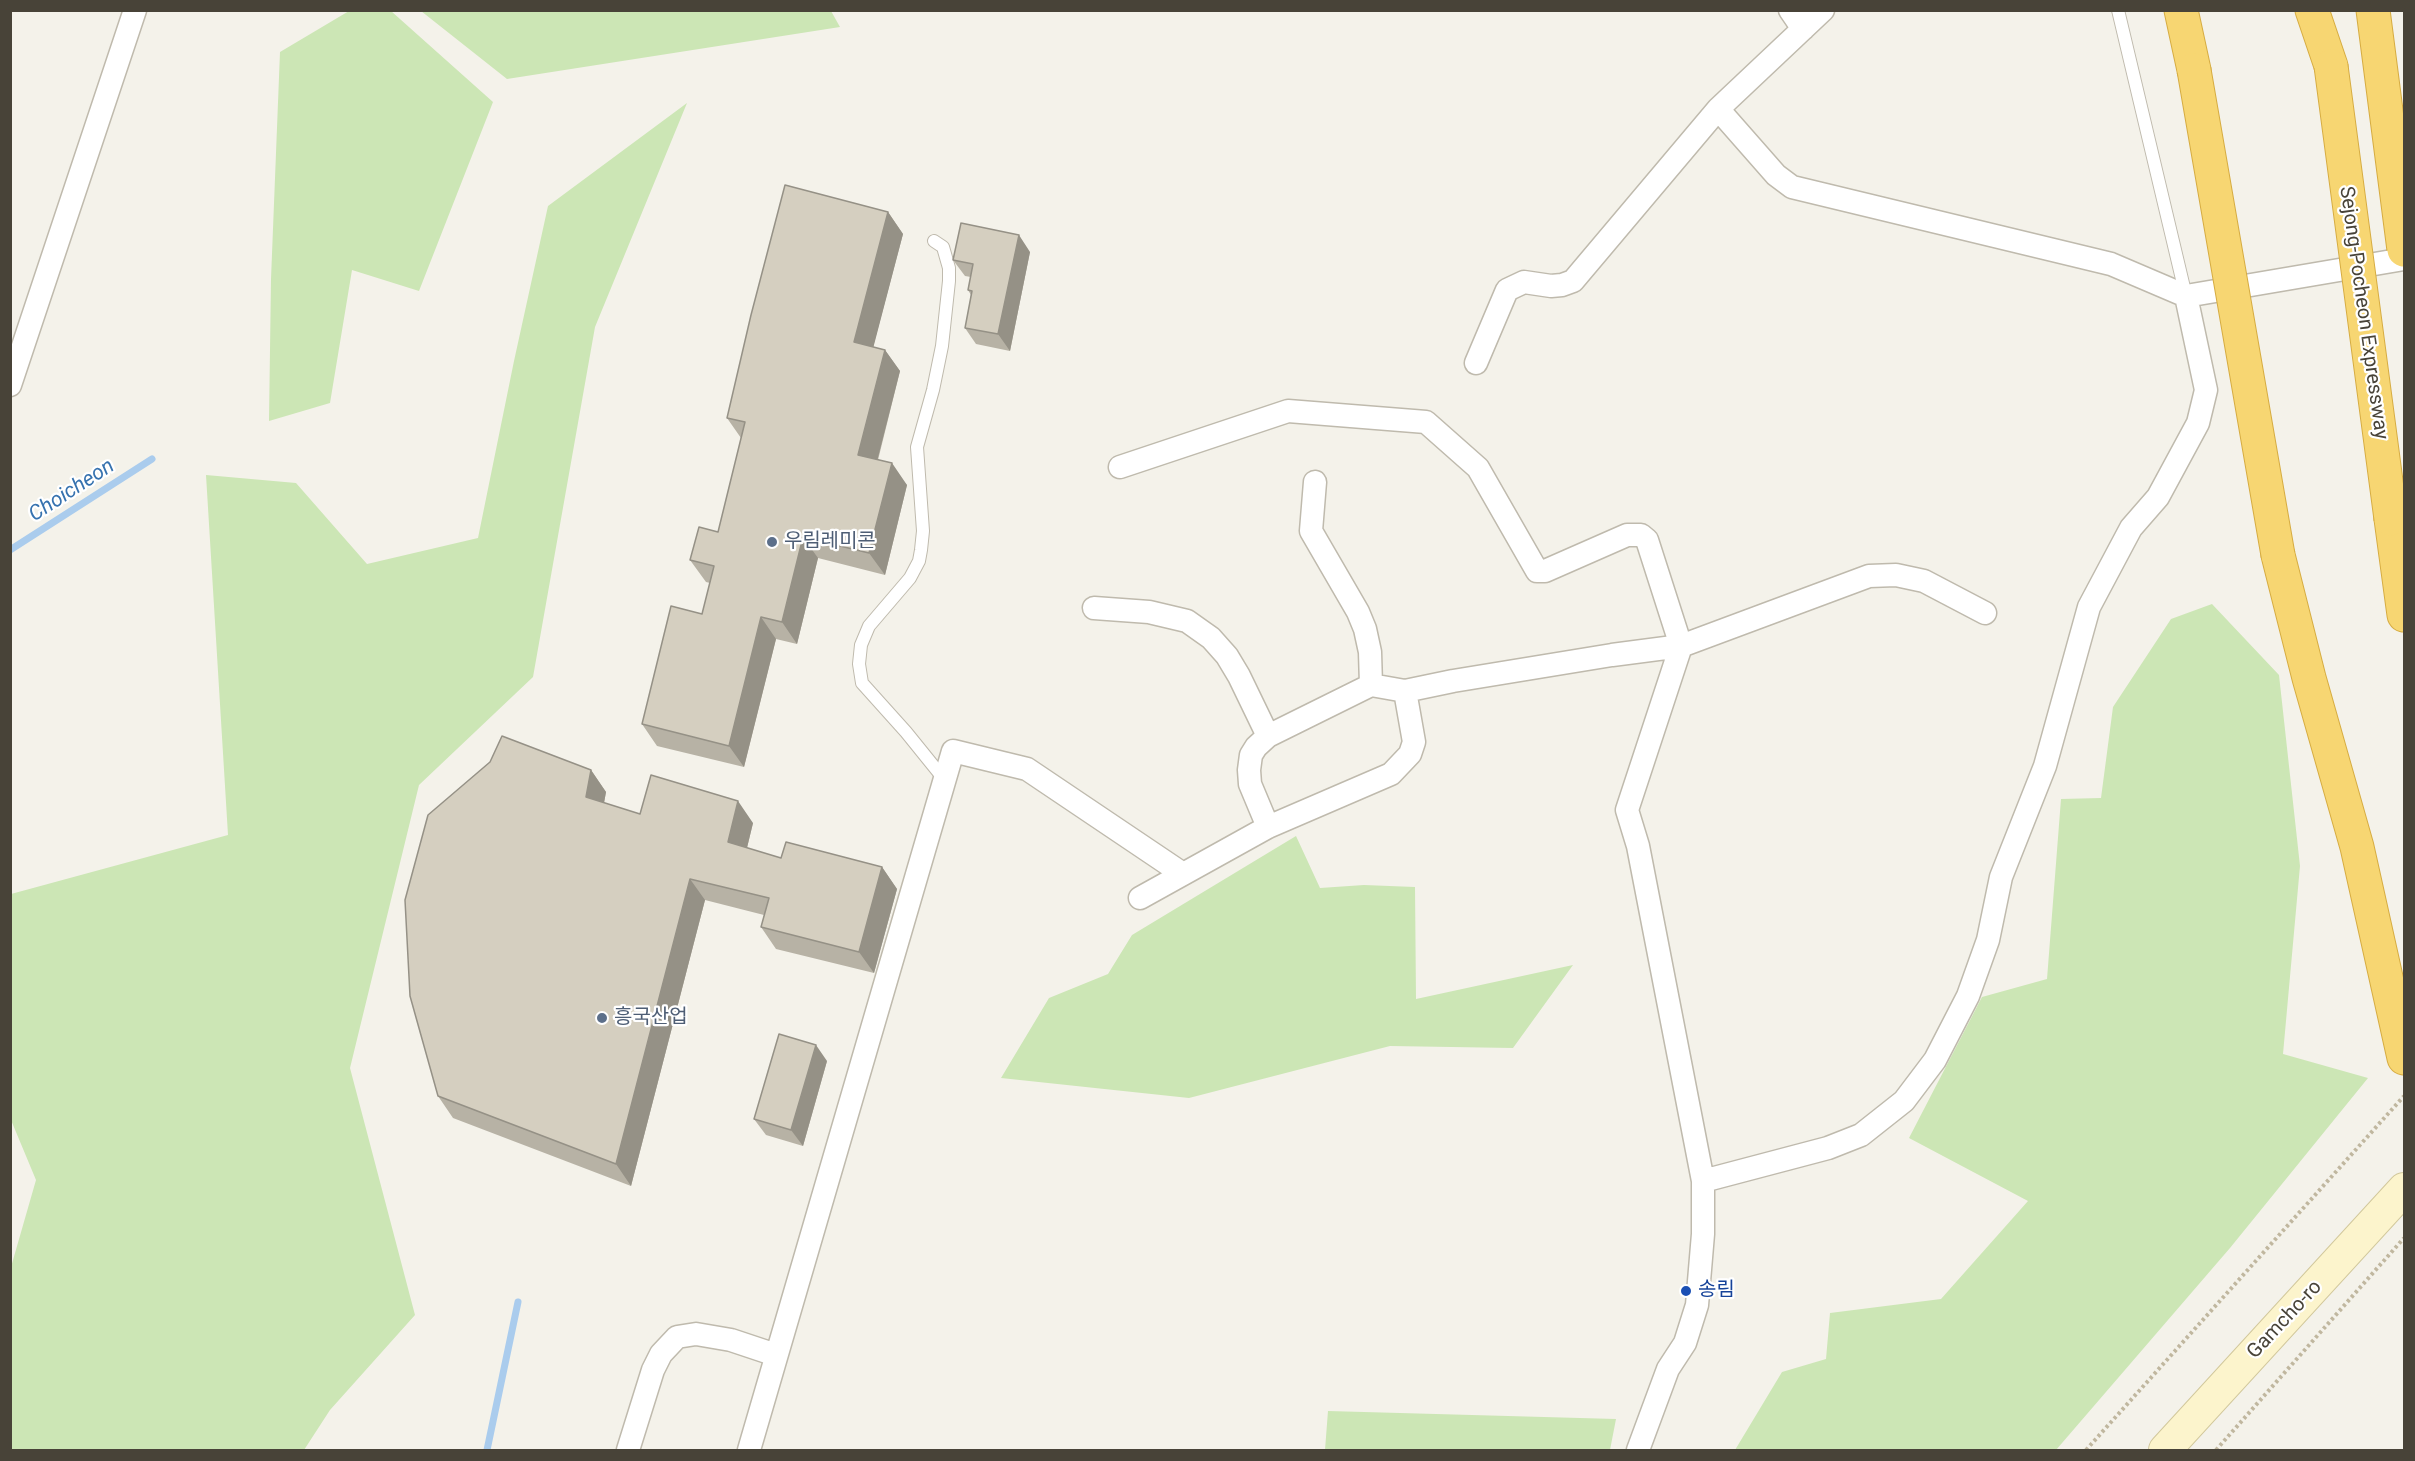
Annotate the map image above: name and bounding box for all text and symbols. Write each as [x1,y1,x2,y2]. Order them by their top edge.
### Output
street label: Sejong-Pocheon Expressway [2333,185,2393,441]
water label: Choicheon [25,454,119,528]
place label: 우림레미콘 [784,530,876,554]
marker: 우림레미콘 [765,535,779,549]
place label: 흥국산업 [614,1006,688,1030]
marker: 흥국산업 [595,1011,609,1025]
street label: Gamcho-ro [2243,1276,2327,1364]
place label: 송림 [1698,1279,1735,1303]
marker: 송림 [1679,1284,1693,1298]

